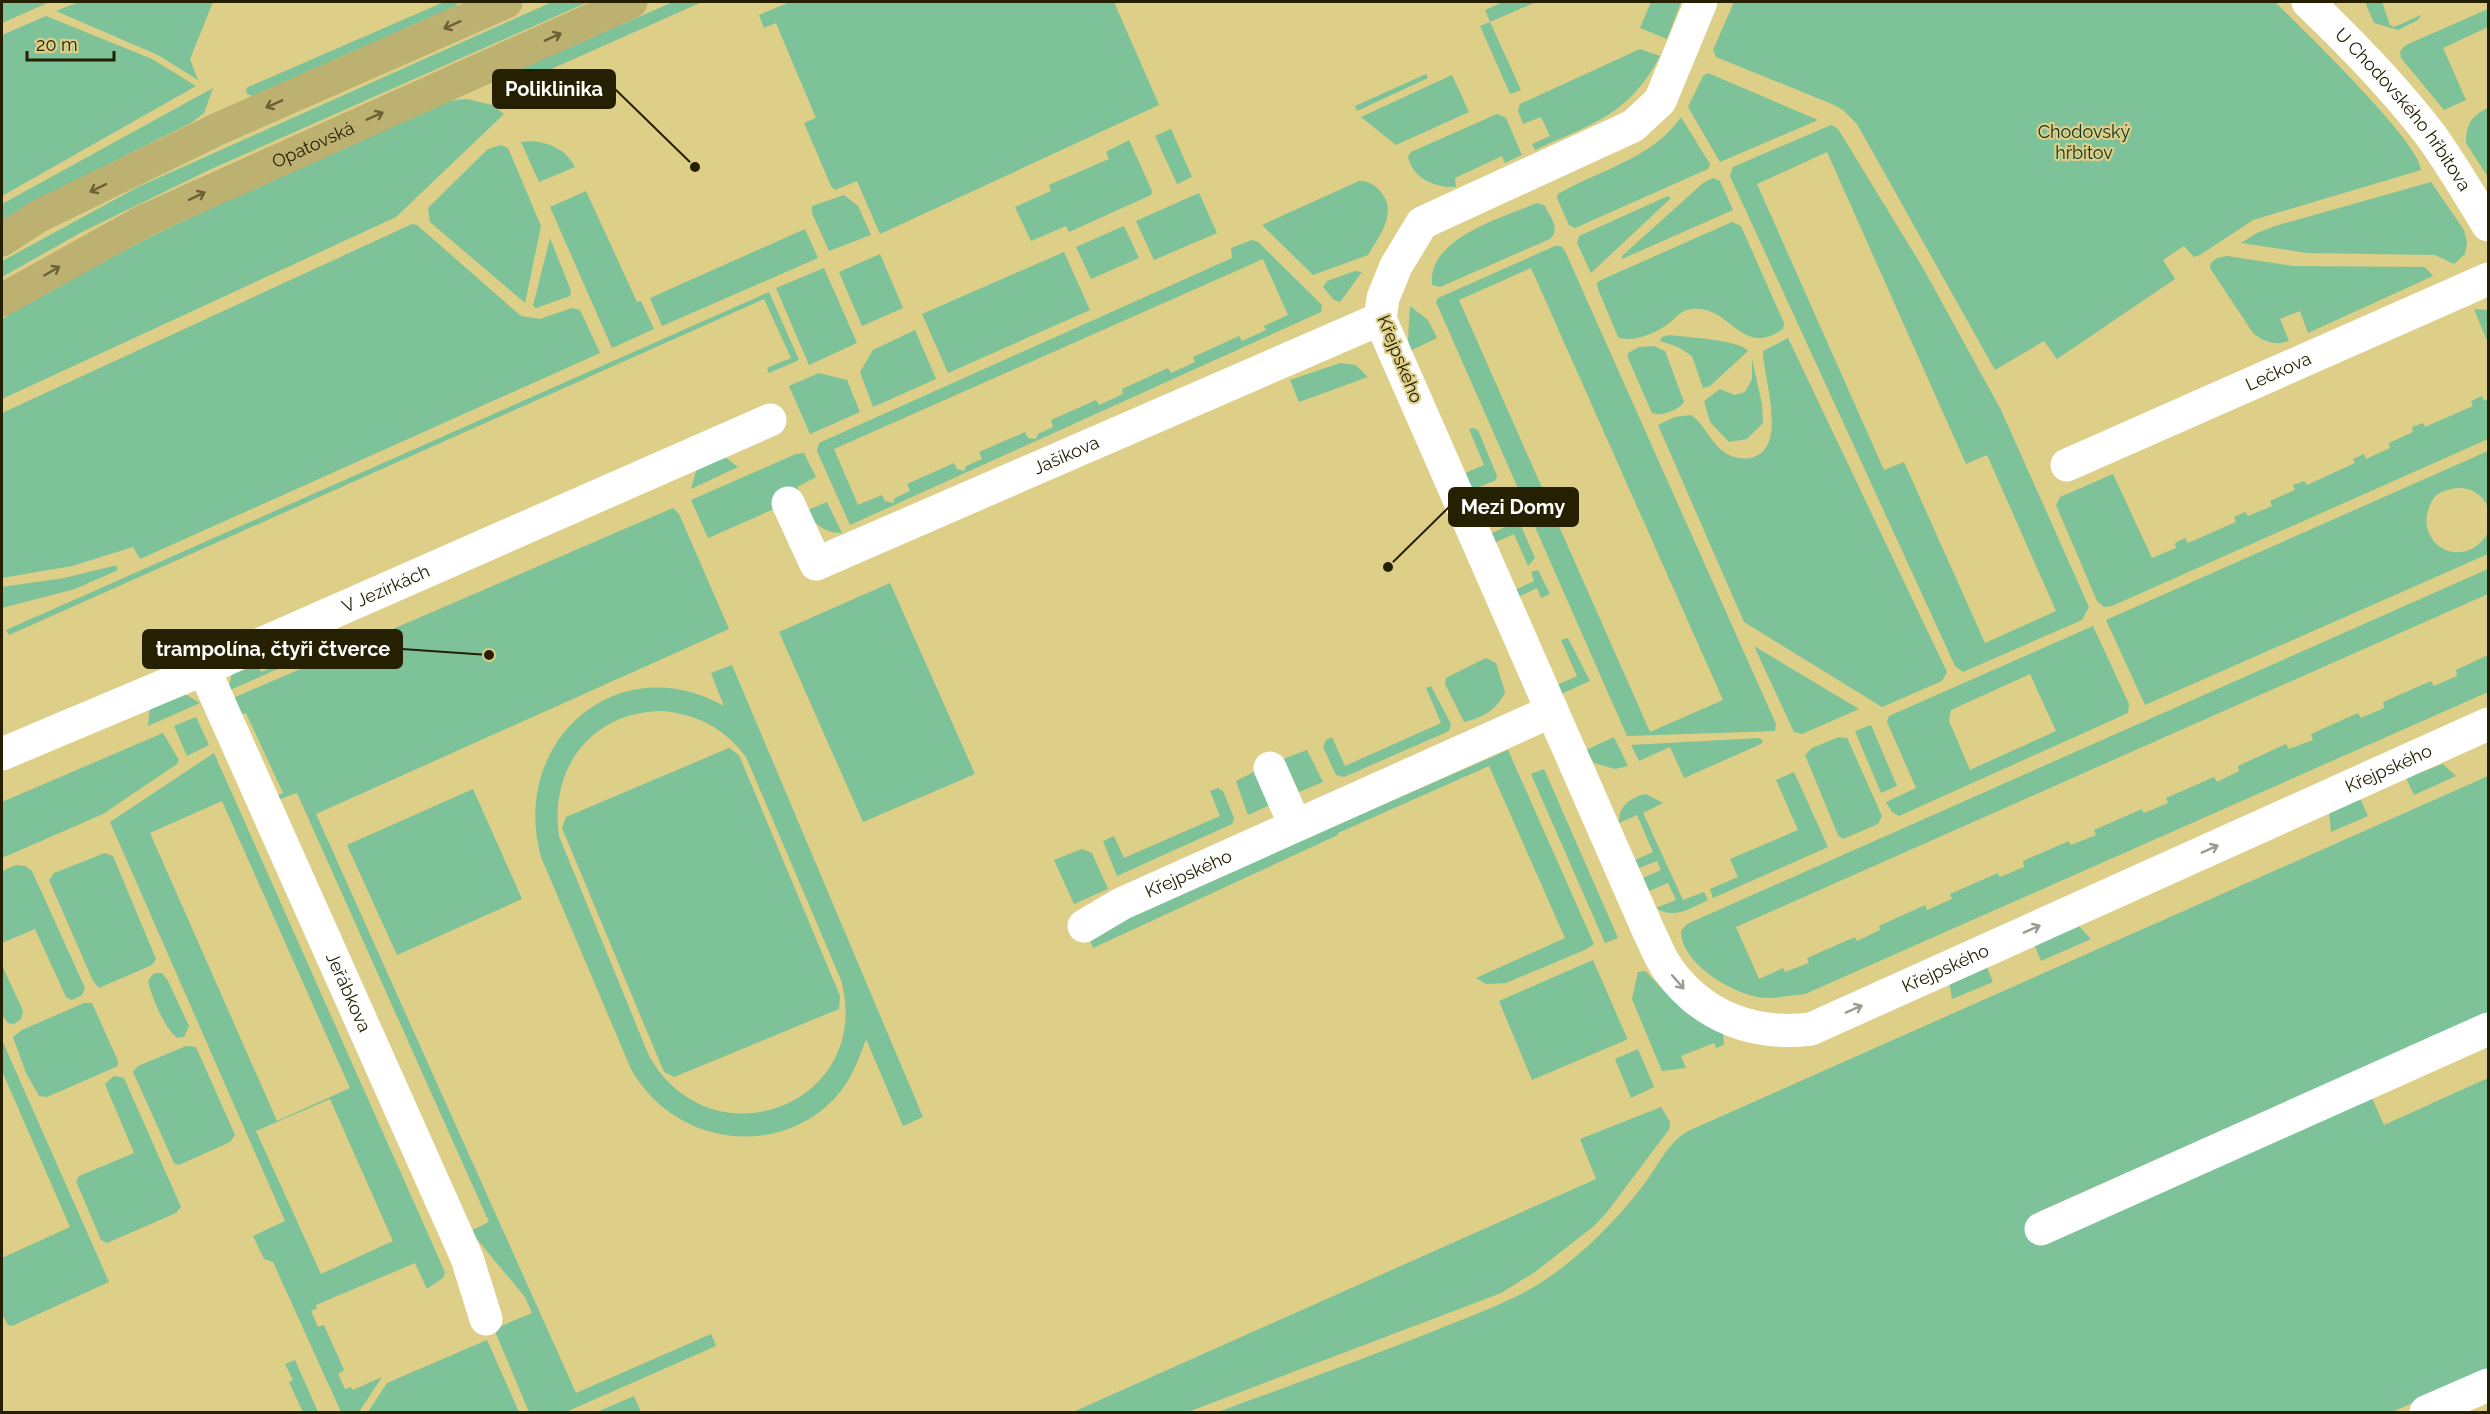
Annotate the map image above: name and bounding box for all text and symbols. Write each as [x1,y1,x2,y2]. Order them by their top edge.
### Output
one-way arrow [444,20,462,32]
street label: U Chodovského hřbitova [2331,23,2476,195]
scale bar [27,24,114,62]
one-way arrow [543,30,561,42]
text: 20 m [36,34,78,55]
callout: Poliklinika [493,70,615,108]
text: Poliklinika [505,77,603,101]
one-way arrow [265,99,283,111]
one-way arrow [365,110,383,121]
street label: Opatovská [269,117,357,172]
park label: Chodovský hřbitov [2038,121,2130,163]
one-way arrow [89,182,107,194]
one-way arrow [187,190,205,201]
one-way arrow [43,264,60,276]
street label: Křejpského [1373,312,1428,406]
street label: Lečkova [2242,348,2314,395]
street label: Jašíkova [1030,431,1102,478]
callout: Mezi Domy [1449,488,1578,526]
text: Mezi Domy [1461,495,1565,519]
street label: V Jezírkách [339,560,433,617]
callout: trampolína, čtyři čtverce [143,630,402,668]
text: trampolína, čtyři čtverce [156,637,390,661]
street label: Křejpského [2342,740,2435,797]
one-way arrow [2200,843,2218,854]
street label: Křejpského [1142,845,1235,902]
one-way arrow [2022,923,2040,934]
street label: Křejpského [1899,939,1992,997]
street label: Jeřábkova [322,949,376,1035]
one-way arrow [1672,974,1685,990]
one-way arrow [1844,1003,1863,1014]

